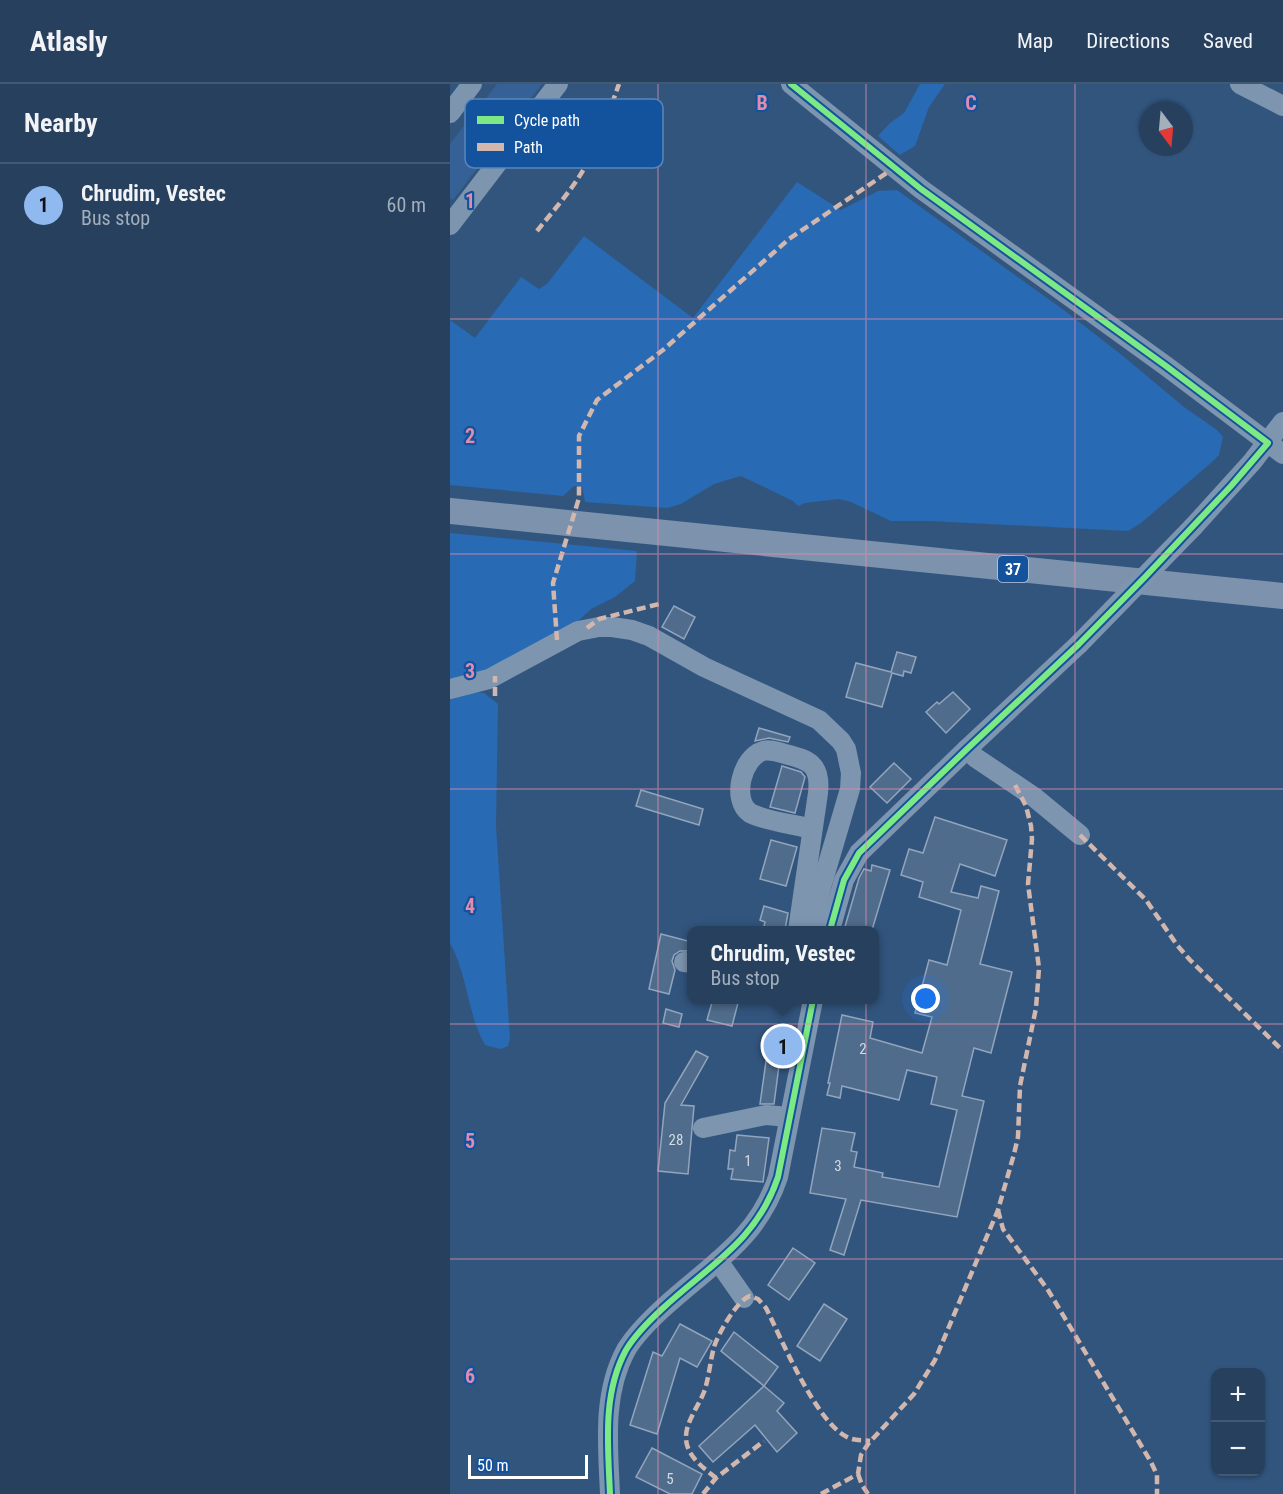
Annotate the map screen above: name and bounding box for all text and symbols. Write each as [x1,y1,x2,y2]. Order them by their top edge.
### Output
text: Atlasly [30,25,108,58]
text: Map [1017,29,1053,53]
text: Directions [1086,29,1170,53]
text: Saved [1203,29,1253,53]
text: B [756,91,768,115]
text: C [965,91,977,115]
legend [465,99,663,168]
north arrow [1139,102,1193,156]
text: Nearby [24,108,98,138]
text: Cycle path [514,111,580,130]
text: Path [514,138,543,157]
text: Chrudim, Vestec [81,181,226,206]
text: 1 [465,189,475,213]
text: 1 [38,193,49,217]
text: 60 m [387,193,426,217]
text: Bus stop [81,206,150,230]
text: 2 [465,424,475,448]
road number: 37 [998,556,1028,582]
text: 3 [465,659,475,683]
text: 4 [465,894,475,918]
popup [687,926,879,1004]
text: Chrudim, Vestec [711,941,855,966]
text: Bus stop [711,966,780,990]
your location [911,984,940,1013]
pin: 1 [764,1024,802,1068]
house number: 2 [859,1040,867,1058]
text: 5 [465,1129,475,1153]
house number: 28 [669,1131,683,1149]
house number: 1 [744,1152,752,1170]
house number: 3 [834,1157,842,1175]
text: 6 [465,1364,475,1388]
map controls [1211,1368,1265,1476]
button: + [1211,1368,1265,1422]
button: − [1211,1422,1265,1476]
scale bar [468,1452,588,1480]
text: 50 m [477,1456,509,1475]
house number: 5 [666,1470,674,1488]

